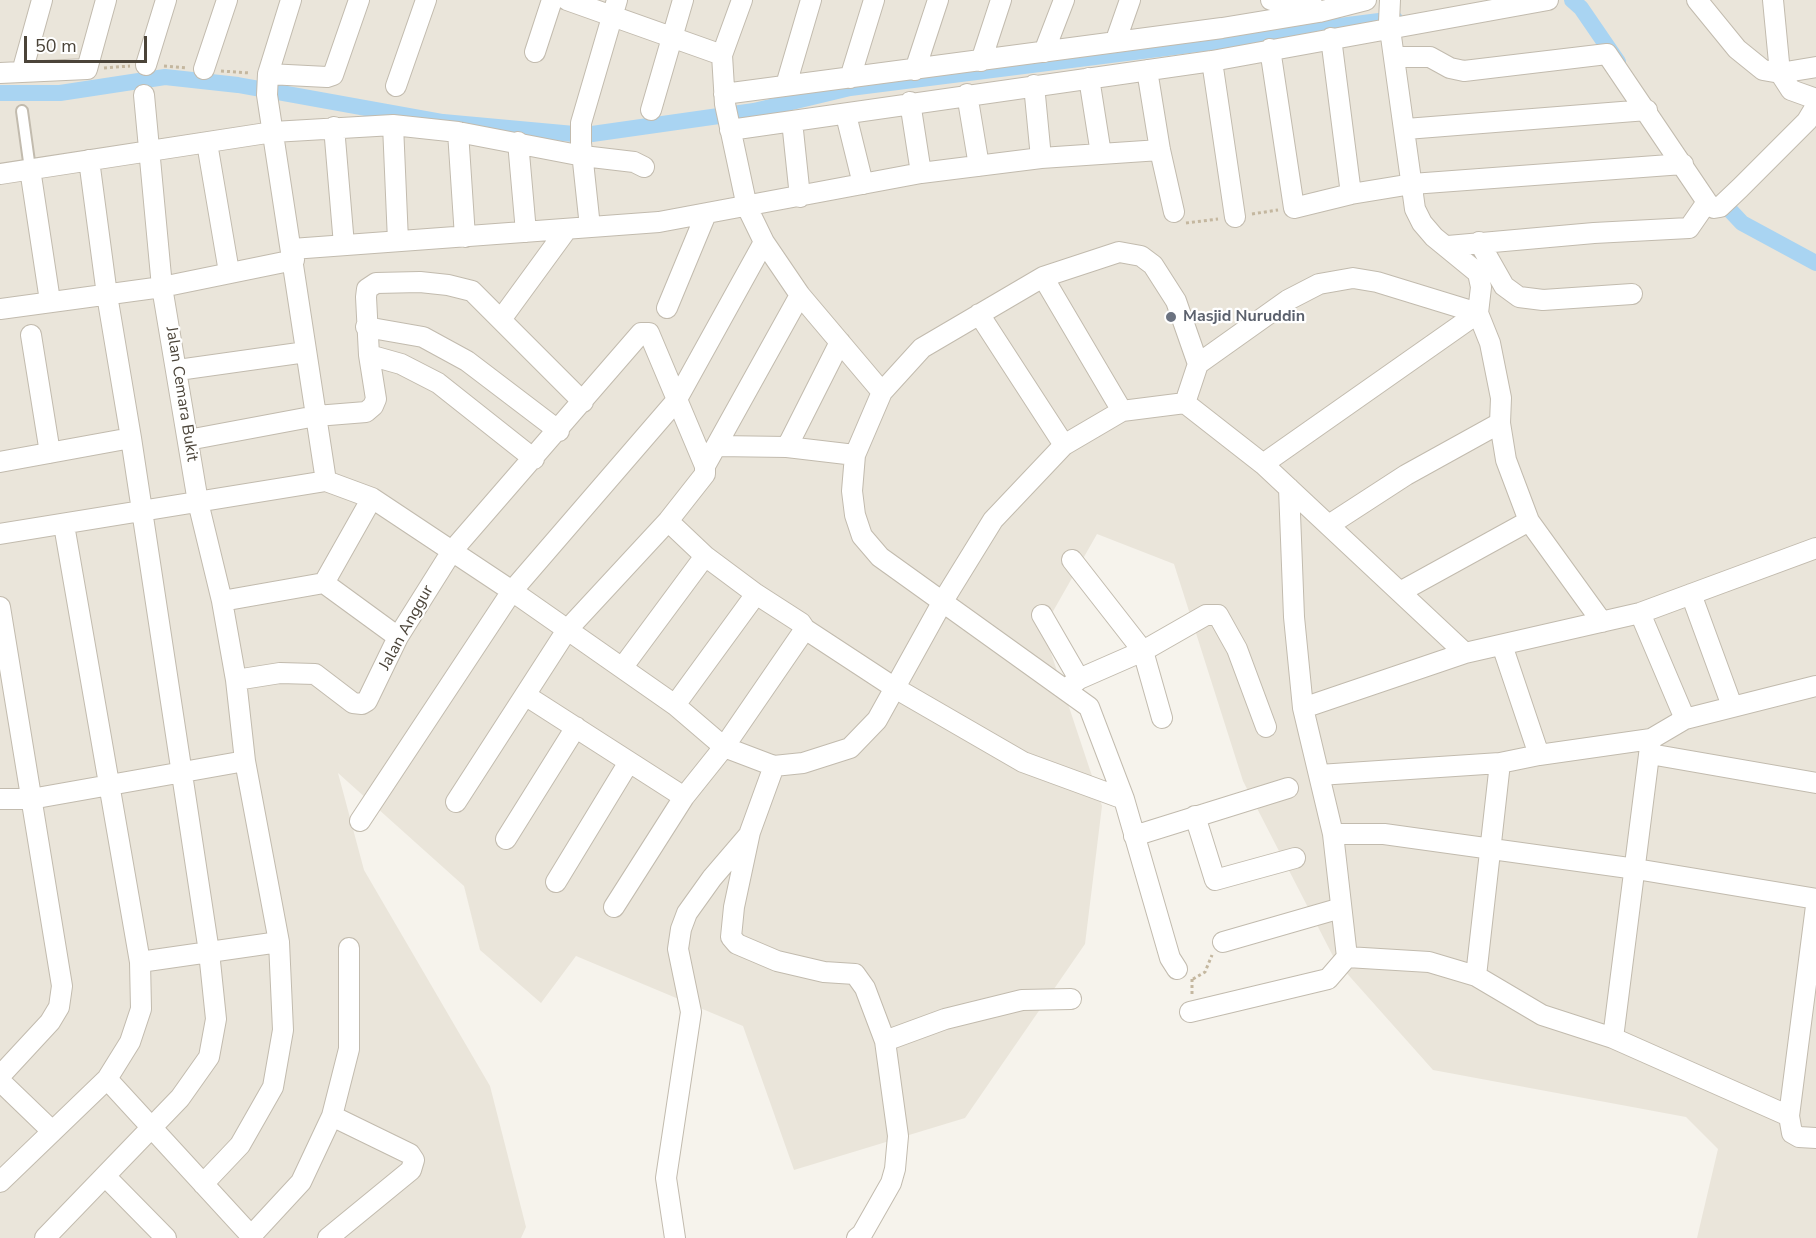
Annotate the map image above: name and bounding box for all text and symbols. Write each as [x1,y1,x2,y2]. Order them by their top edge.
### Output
scale bar [27,24,150,62]
text: 50 m [35,34,77,58]
place label: Masjid Nuruddin [1183,307,1305,327]
marker: Masjid Nuruddin [1164,310,1178,324]
street label: Jalan Cemara Bukit [161,325,201,463]
street label: Jalan Anggur [376,582,438,674]

